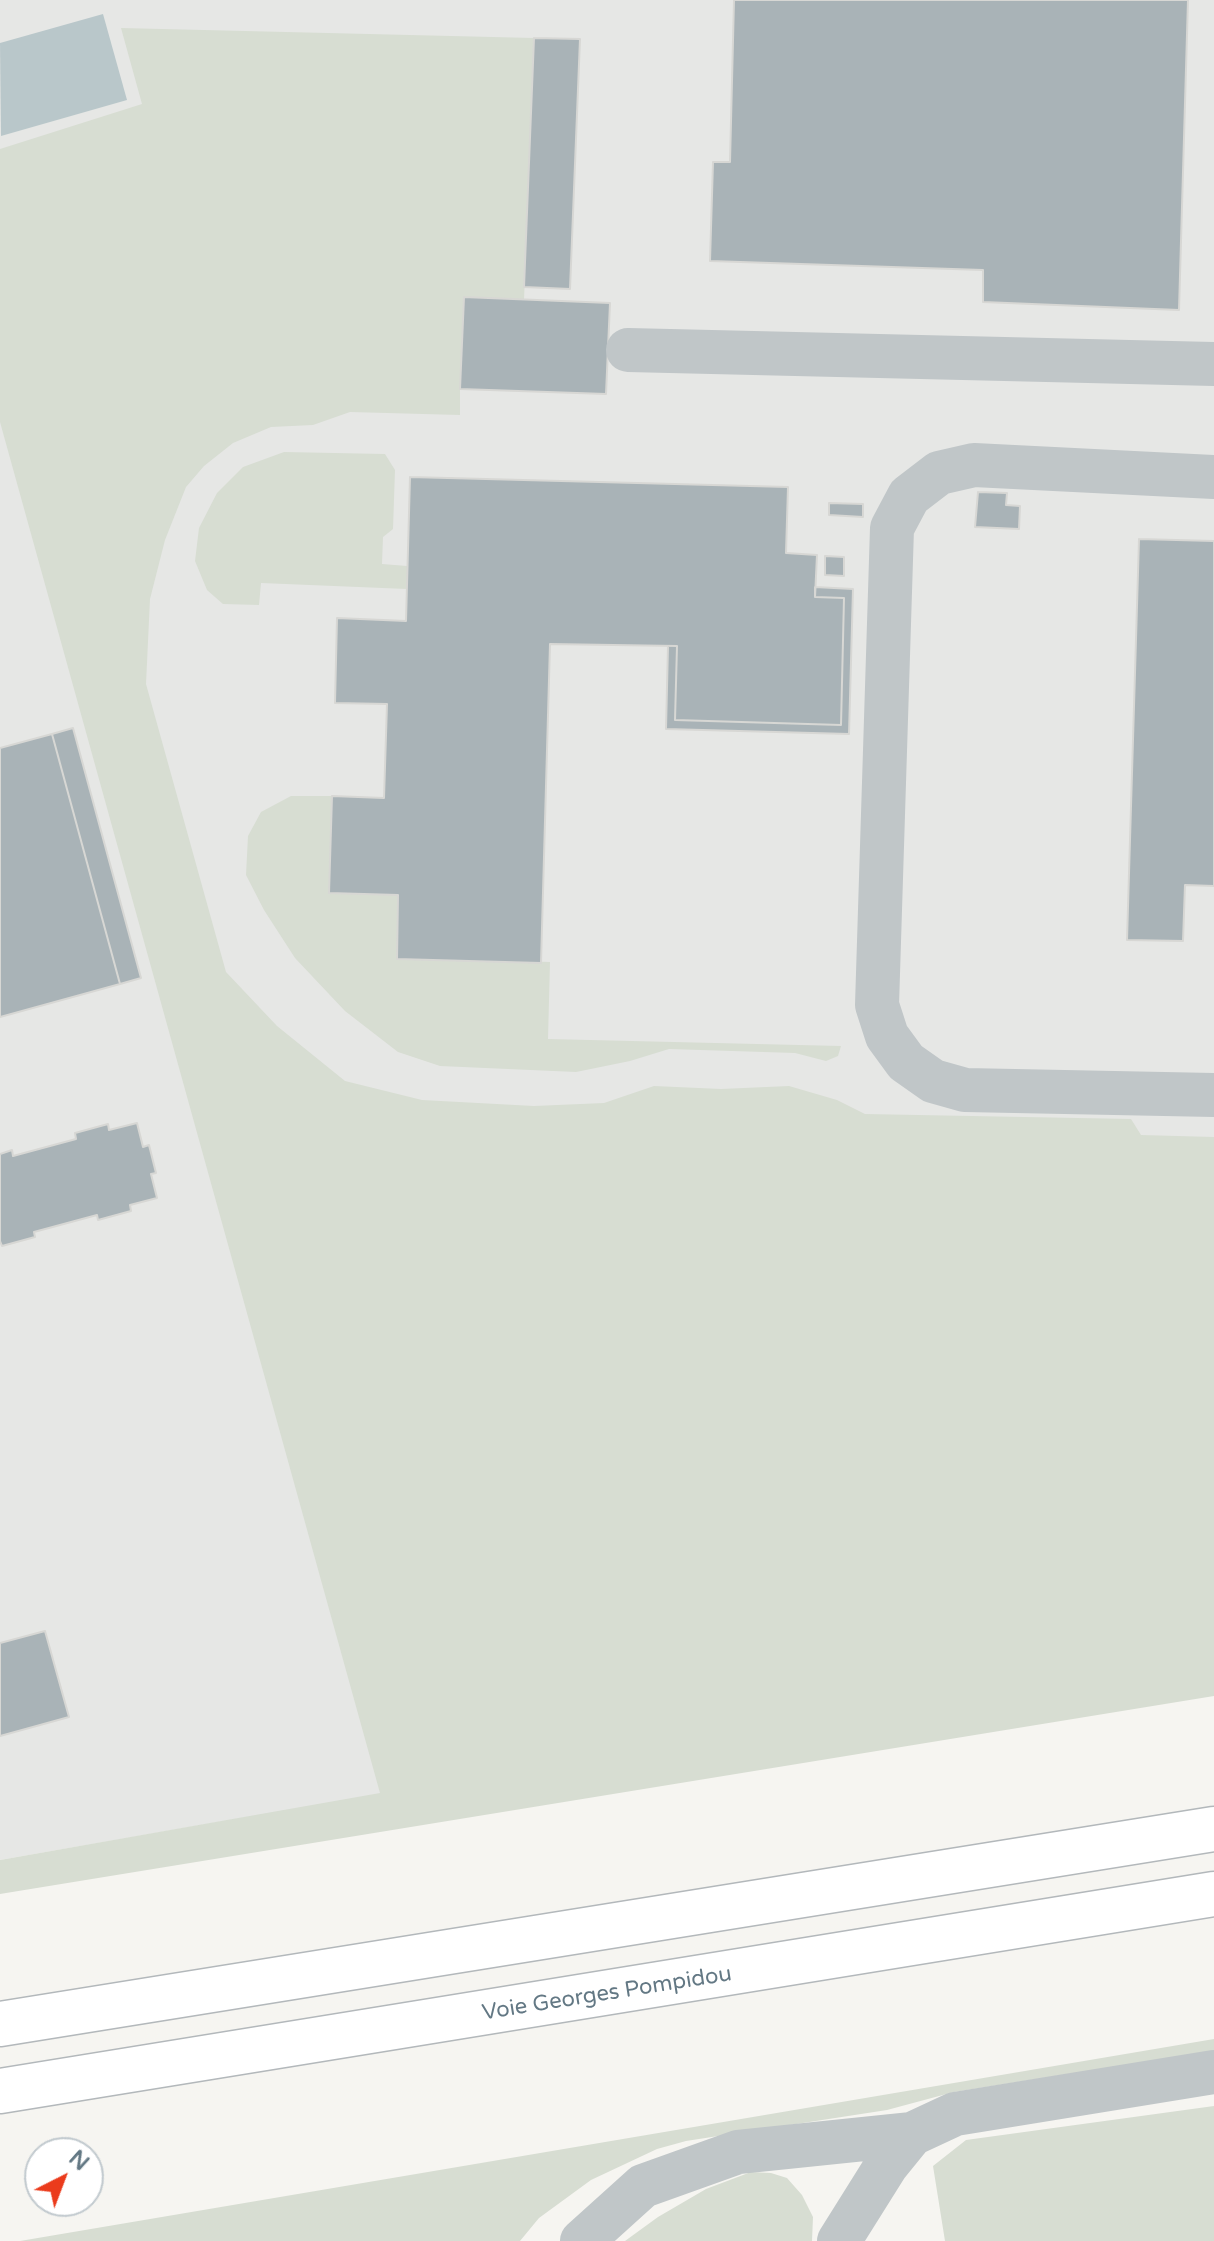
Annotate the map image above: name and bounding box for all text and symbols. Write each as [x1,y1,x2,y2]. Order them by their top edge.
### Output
street label: Voie Georges Pompidou [480,1961,734,2027]
north arrow [24,2137,104,2217]
text: N [63,2145,94,2176]

